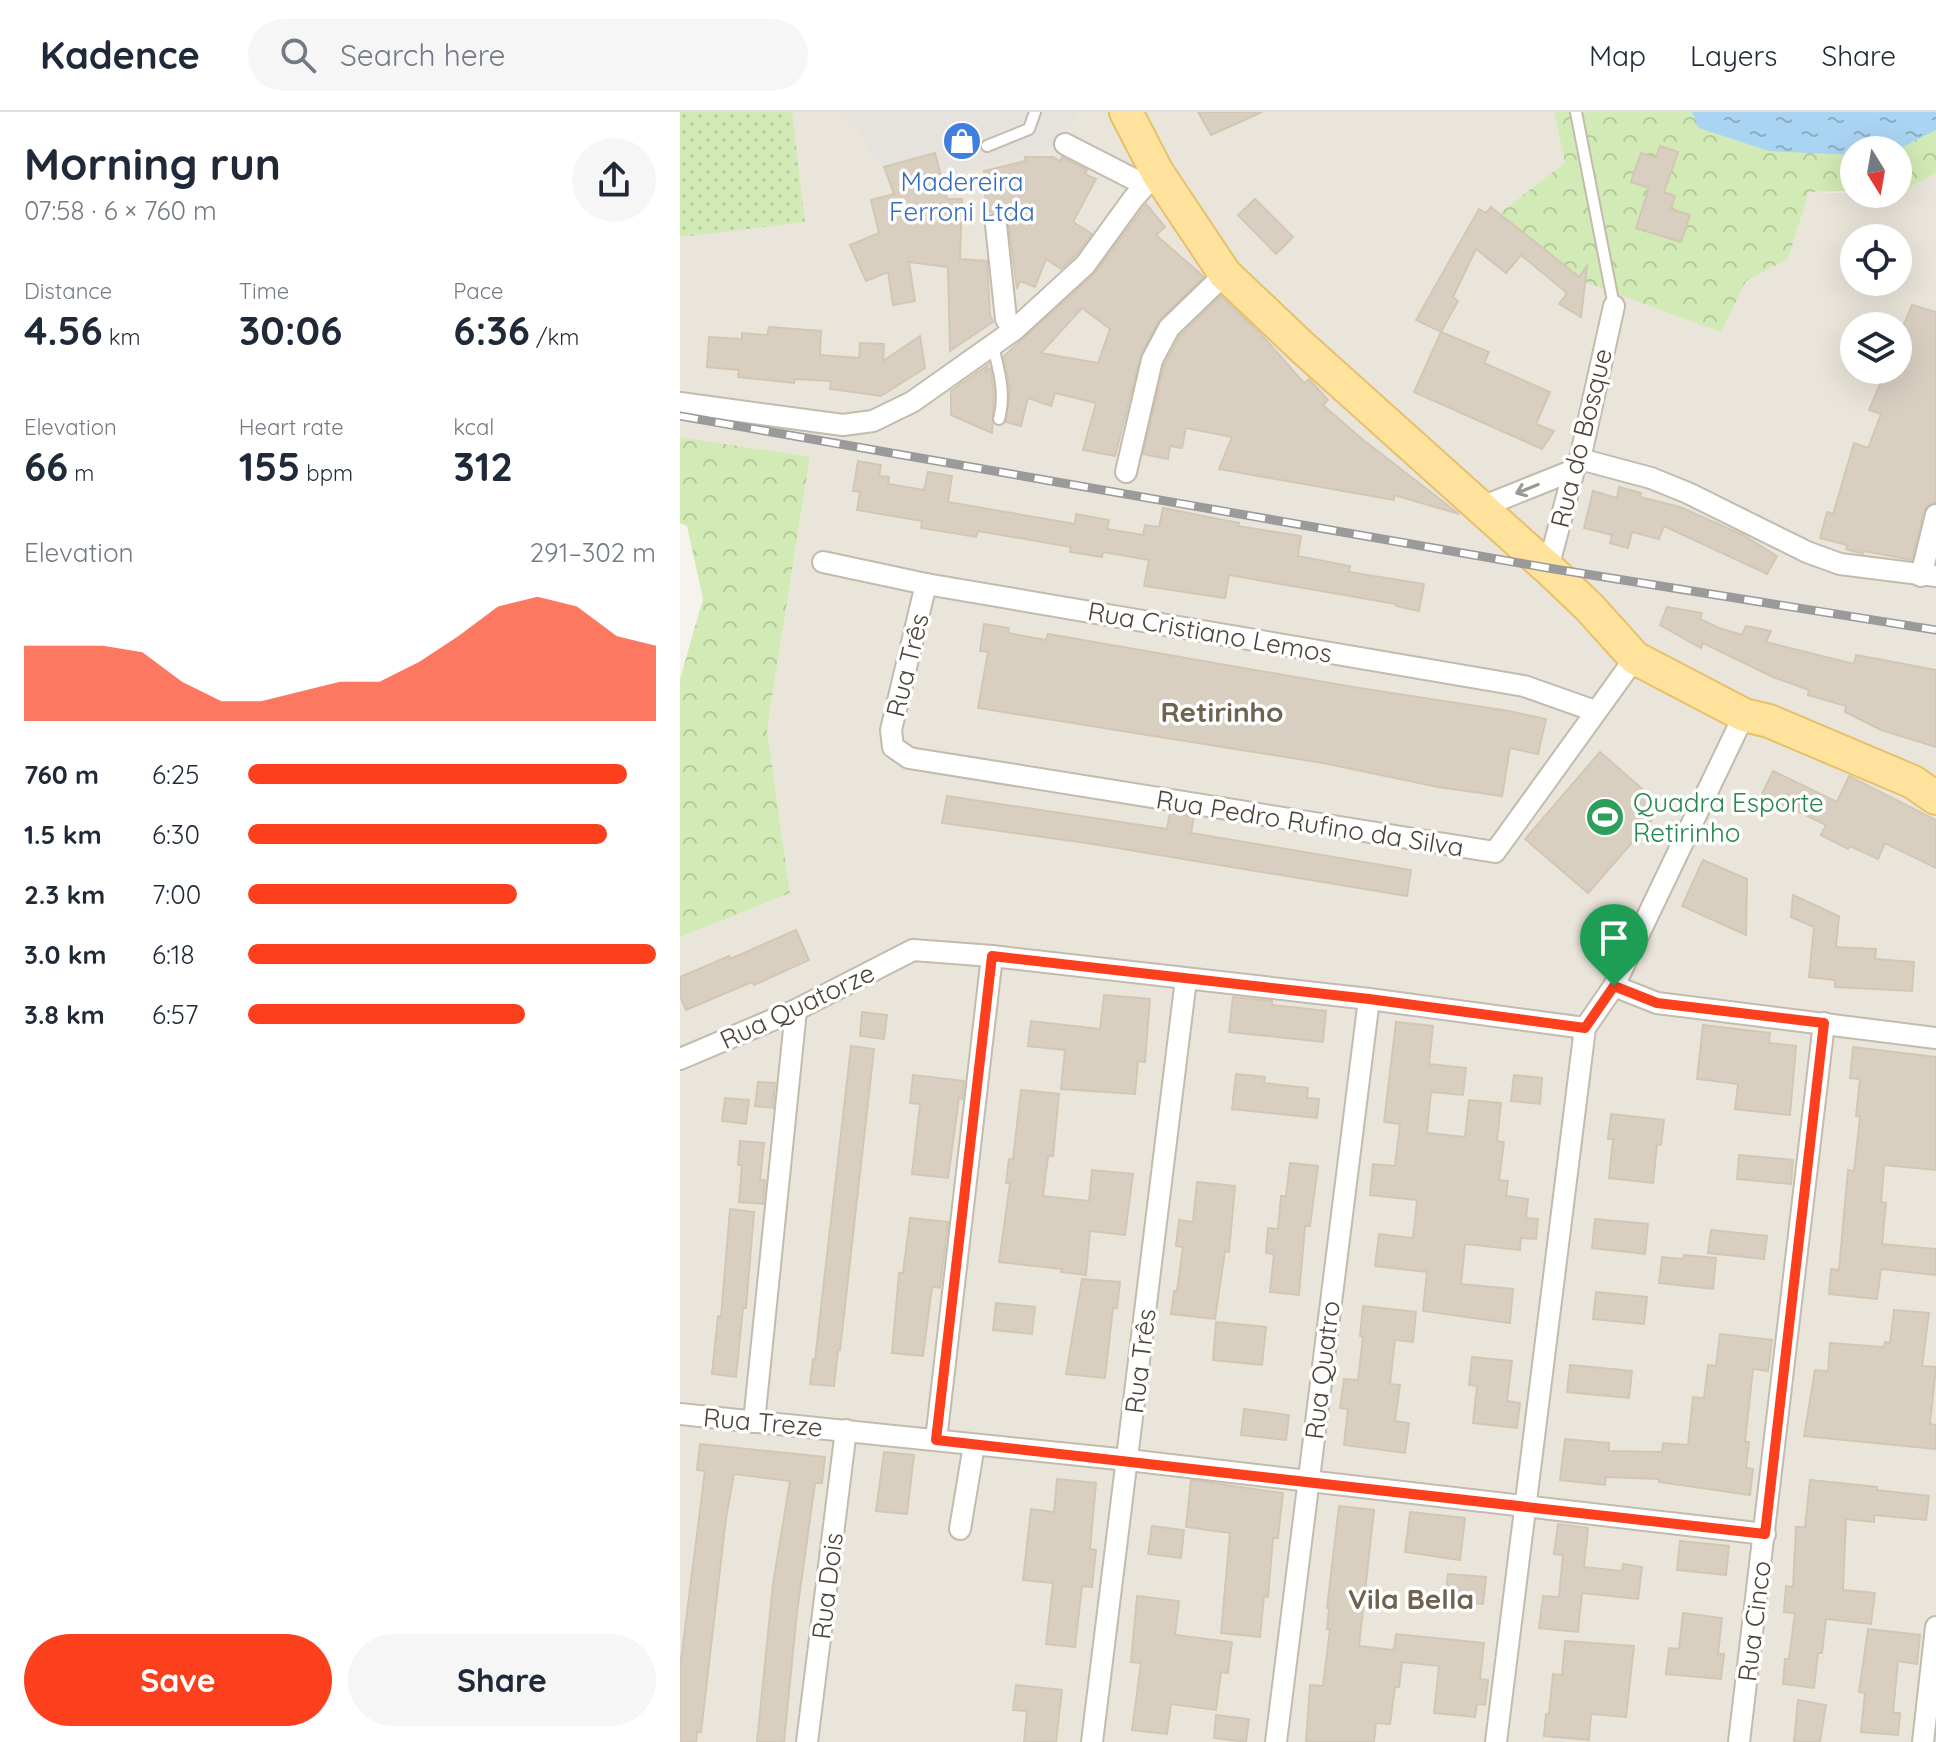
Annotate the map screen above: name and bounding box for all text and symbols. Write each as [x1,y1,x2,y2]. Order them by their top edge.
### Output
search box [248,19,808,91]
text: Kadence [40,31,200,79]
icon: search [276,33,320,77]
text: Search here [340,36,505,74]
text: Map [1589,38,1646,73]
text: Layers [1690,38,1777,73]
text: Share [1821,38,1896,73]
shop icon: Madereira Ferroni Ltda [941,120,983,162]
text: Morning run [24,136,281,191]
north arrow [1840,136,1912,208]
map controls [1840,136,1912,384]
button: share [572,138,656,222]
place label: Madereira Ferroni Ltda [889,165,1035,228]
text: 07:58 · 6 × 760 m [24,194,217,227]
button: locate [1840,224,1912,296]
text: Distance [24,277,112,305]
text: Time [239,277,289,305]
text: Pace [453,277,504,305]
text: 4.56 [24,305,103,355]
text: 30:06 [239,305,342,355]
text: 6:36 [453,305,530,355]
button: layers [1840,312,1912,384]
text: km [103,323,140,351]
text: /km [530,323,579,351]
street label: Rua do Bosque [1543,345,1619,531]
text: Elevation [24,413,117,441]
text: Heart rate [239,413,344,441]
text: kcal [453,413,494,441]
text: 66 [24,441,68,491]
text: 155 [239,441,300,491]
text: 312 [453,441,513,491]
text: m [68,459,94,487]
text: bpm [300,459,353,487]
one-way arrow [1515,483,1540,497]
text: Elevation [24,536,134,569]
text: 291–302 m [530,536,656,569]
street label: Rua Cristiano Lemos [1085,594,1335,670]
street label: Rua Três [878,610,936,720]
district label: Retirinho [1160,694,1284,729]
text: 760 m [24,758,99,791]
text: 6:25 [152,758,199,791]
street label: Rua Pedro Rufino da Silva [1154,782,1466,864]
place label: Quadra Esporte Retirinho [1633,786,1824,849]
sports icon: Quadra Esporte Retirinho [1584,796,1626,838]
text: 1.5 km [24,818,102,851]
text: 6:30 [152,818,200,851]
text: 2.3 km [24,878,105,911]
text: 7:00 [152,878,201,911]
pin [1580,904,1648,986]
icon: arrive [1592,916,1636,960]
text: 3.0 km [24,938,106,971]
text: 6:18 [152,938,195,971]
street label: Rua Quatorze [714,956,880,1056]
text: 3.8 km [24,998,105,1031]
text: 6:57 [152,998,198,1031]
street label: Rua Quatro [1297,1299,1347,1441]
street label: Rua Três [1117,1307,1163,1415]
street label: Rua Treze [702,1400,824,1444]
street label: Rua Dois [804,1531,850,1641]
street label: Rua Cinco [1730,1559,1778,1683]
district label: Vila Bella [1348,1581,1474,1616]
button: Save [24,1634,332,1726]
button: Share [348,1634,656,1726]

